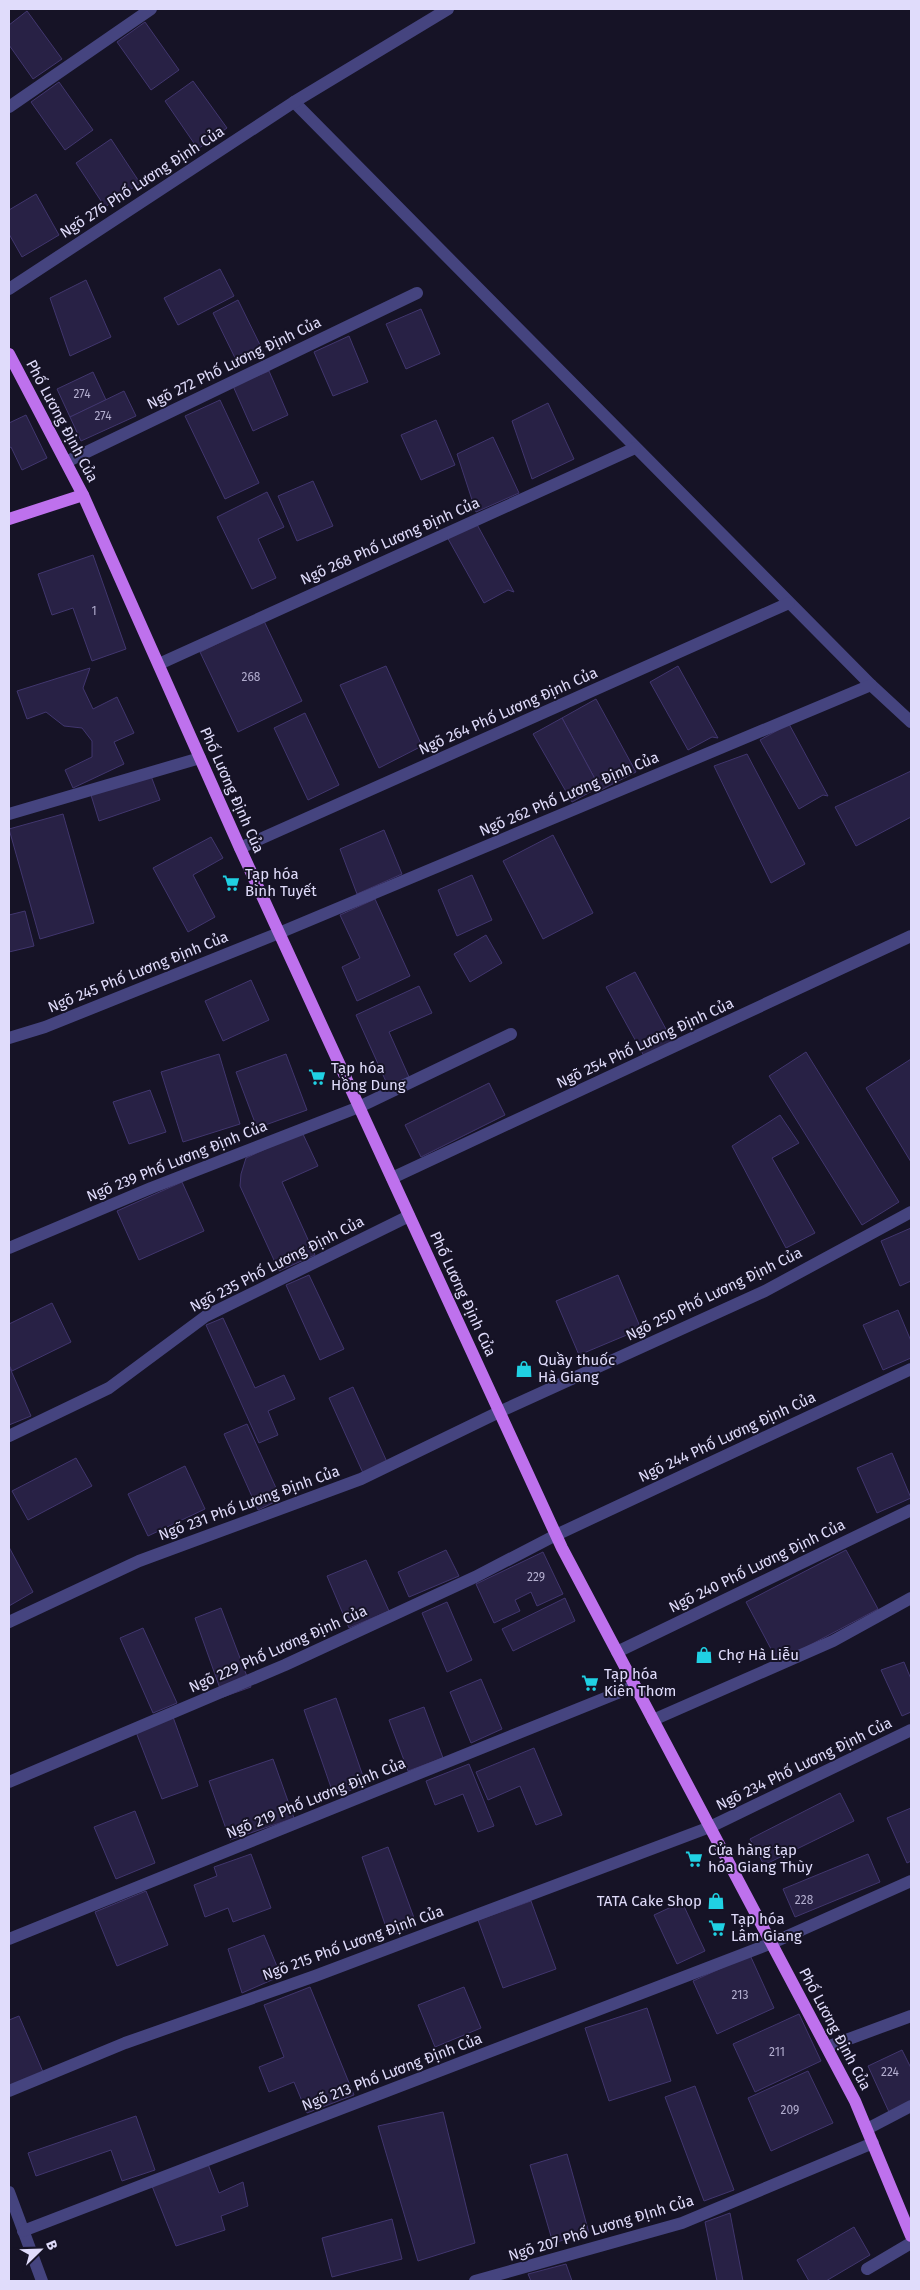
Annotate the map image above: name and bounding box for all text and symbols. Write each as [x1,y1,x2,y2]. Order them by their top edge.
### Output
street label: Ngõ 276 Phố Lương Định Của [57,122,227,242]
street label: Ngõ 272 Phố Lương Định Của [144,313,324,413]
street label: Phố Lương Định Của [22,357,102,485]
house number: 274 [73,387,91,401]
house number: 274 [94,409,112,423]
street label: Ngõ 268 Phố Lương Định Của [298,493,482,589]
house number: 1 [91,604,97,618]
street label: Ngõ 264 Phố Lương Định Của [416,663,600,759]
house number: 268 [242,670,261,684]
street label: Phố Lương Định Của [196,724,268,856]
street label: Ngõ 262 Phố Lương Định Của [477,748,661,840]
place label: Tạp hóa Bình Tuyết [245,865,317,900]
supermarket icon: Tạp hóa Bình Tuyết [221,873,241,893]
street label: Ngõ 245 Phố Lương Định Của [45,928,231,1016]
street label: Ngõ 254 Phố Lương Định Của [554,994,736,1092]
place label: Tạp hóa Hồng Dung [331,1059,406,1094]
supermarket icon: Tạp hóa Hồng Dung [307,1067,327,1087]
street label: Ngõ 239 Phố Lương Định Của [84,1116,270,1206]
street label: Ngõ 235 Phố Lương Định Của [187,1212,367,1316]
street label: Phố Lương Định Của [426,1229,500,1359]
street label: Ngõ 250 Phố Lương Định Của [623,1243,805,1345]
place label: Quầy thuốc Hà Giang [538,1351,615,1386]
shop icon: Quầy thuốc Hà Giang [514,1359,534,1379]
street label: Ngõ 244 Phố Lương Định Của [635,1388,819,1486]
street label: Ngõ 231 Phố Lương Định Của [156,1462,342,1544]
street label: Ngõ 240 Phố Lương Định Của [666,1515,848,1617]
house number: 229 [527,1570,545,1584]
street label: Ngõ 229 Phố Lương Định Của [186,1601,370,1697]
shop icon: Chợ Hà Liễu [694,1645,714,1665]
place label: Chợ Hà Liễu [718,1646,799,1664]
place label: Tạp hóa Kiên Thơm [604,1665,676,1700]
supermarket icon: Tạp hóa Kiên Thơm [580,1673,600,1693]
street label: Ngõ 234 Phố Lương Định Của [713,1714,895,1814]
street label: Ngõ 219 Phố Lương Định Của [224,1754,408,1842]
place label: Cửa hàng tạp hóa Giang Thùy [708,1841,813,1876]
supermarket icon: Cửa hàng tạp hóa Giang Thùy [684,1849,704,1869]
shop icon: TATA Cake Shop [706,1891,726,1911]
place label: TATA Cake Shop [597,1892,702,1910]
house number: 228 [795,1893,814,1907]
street label: Ngõ 215 Phố Lương Định Của [260,1902,446,1984]
place label: Tạp hóa Lâm Giang [731,1910,802,1945]
supermarket icon: Tạp hóa Lâm Giang [707,1918,727,1938]
street label: Phố Lương Định Của [795,1965,875,2093]
house number: 213 [732,1988,748,2002]
street label: Ngõ 213 Phố Lương Định Của [299,2029,485,2115]
house number: 211 [769,2045,785,2059]
house number: 224 [881,2065,900,2079]
house number: 209 [781,2103,799,2117]
street label: Ngõ 207 Phố Lương ĐỊnh Của [506,2191,696,2265]
north arrow [15,2225,65,2275]
text: B [42,2238,61,2253]

